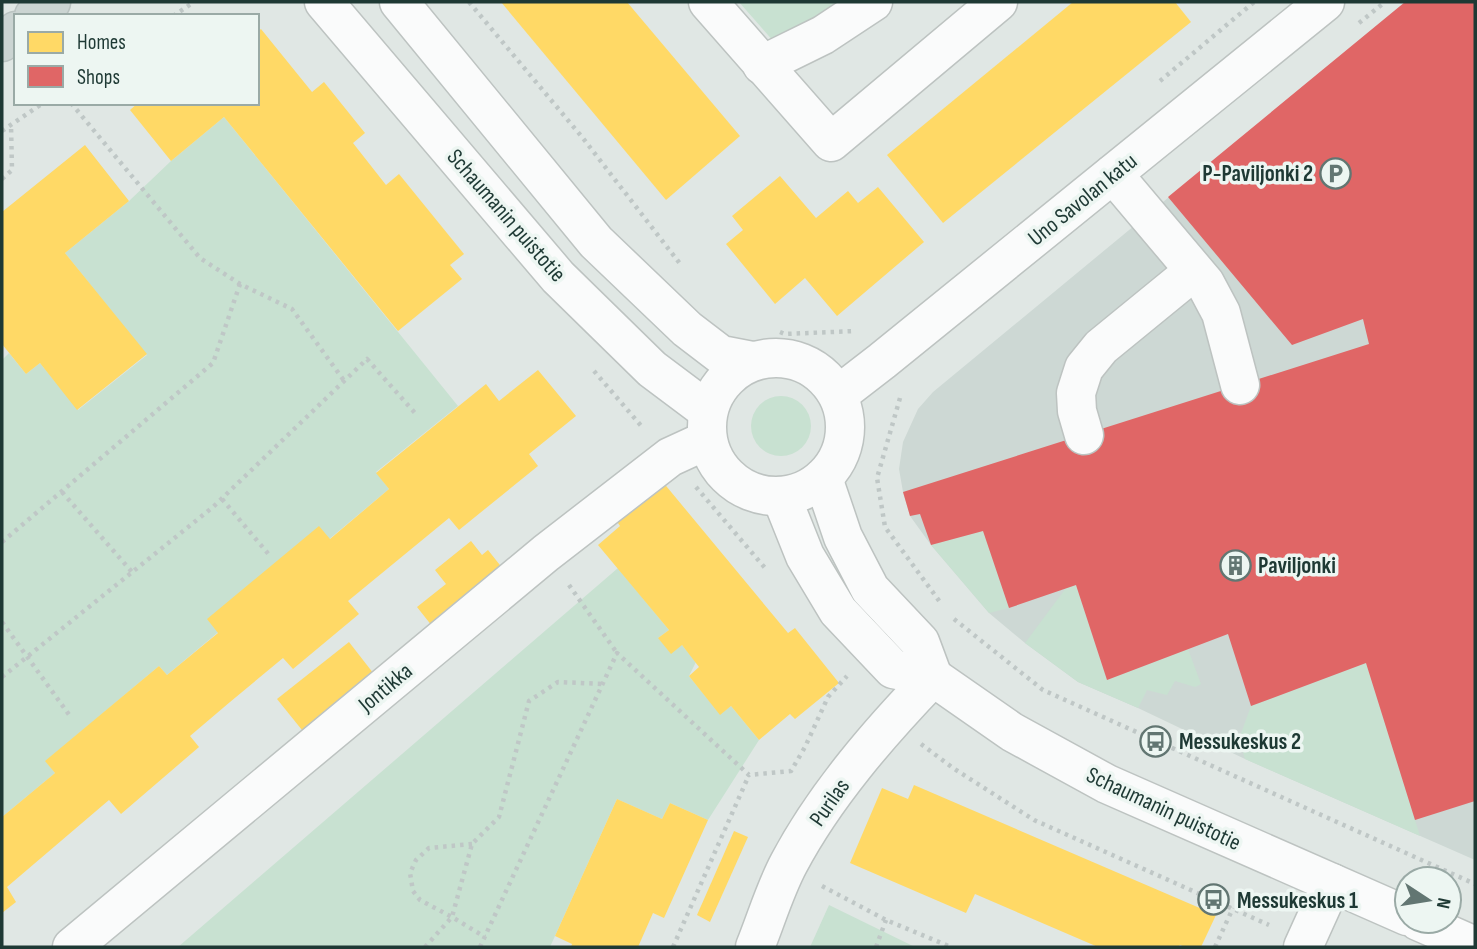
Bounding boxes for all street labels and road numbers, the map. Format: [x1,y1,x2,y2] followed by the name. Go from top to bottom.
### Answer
[441,143,572,288] street label: Schaumanin puistotie
[1022,147,1143,252] street label: Uno Savolan katu
[352,657,418,719] street label: Jontikka
[1082,761,1245,857] street label: Schaumanin puistotie
[804,773,856,832] street label: Purilas

